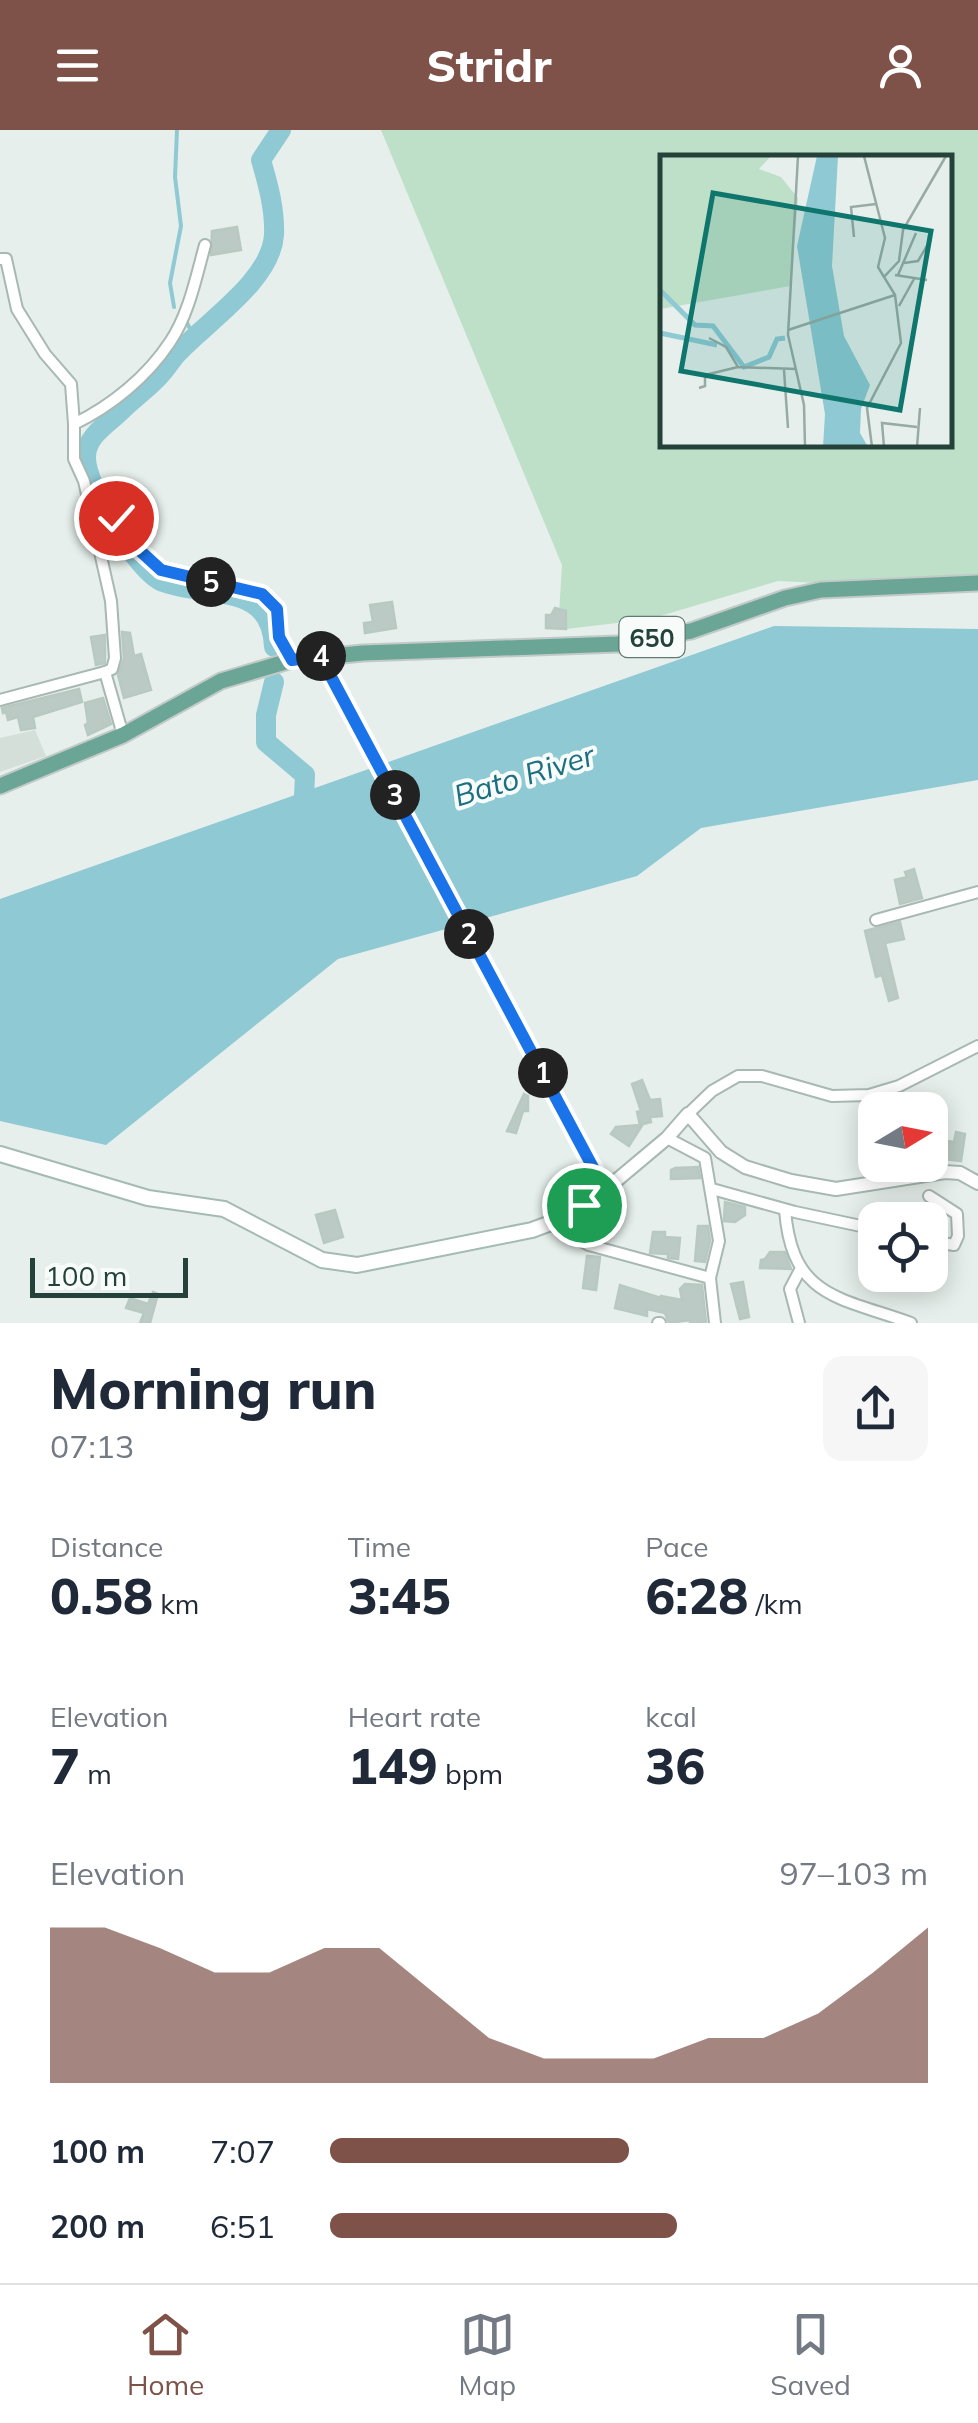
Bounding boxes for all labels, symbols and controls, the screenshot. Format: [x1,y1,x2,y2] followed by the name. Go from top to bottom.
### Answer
[427,37,551,93] text: Stridr
[50,38,105,93] icon: menu
[873,38,928,93] icon: person
[660,155,953,448] inset map
[74,476,159,561] pin
[89,491,144,546] icon: check
[186,557,236,607] pin: 5
[203,564,219,599] text: 5
[620,617,684,657] road number: 650
[296,631,346,681] pin: 4
[313,638,329,673] text: 4
[449,735,600,814] water label: Bato River
[370,770,420,820] pin: 3
[387,777,403,812] text: 3
[444,909,494,959] pin: 2
[461,916,477,951] text: 2
[518,1048,568,1098] pin: 1
[535,1055,551,1090] text: 1
[858,1092,948,1182] north arrow
[858,1092,948,1292] map controls
[542,1163,627,1248] pin
[557,1178,612,1233] icon: arrive
[858,1202,948,1292] button: locate
[30,1253,188,1298] scale bar
[45,1258,127,1293] text: 100 m
[50,1354,377,1423] text: Morning run
[823,1356,928,1461] button: share
[50,1426,134,1466] text: 07:13
[50,1529,163,1564] text: Distance
[348,1529,411,1564] text: Time
[645,1529,709,1564] text: Pace
[50,1564,153,1627] text: 0.58
[348,1564,451,1627] text: 3:45
[645,1564,748,1627] text: 6:28
[153,1586,199,1621] text: km
[748,1586,803,1621] text: /km
[50,1699,168,1734] text: Elevation
[348,1699,481,1734] text: Heart rate
[645,1699,697,1734] text: kcal
[50,1734,80,1797] text: 7
[348,1734,438,1797] text: 149
[645,1734,705,1797] text: 36
[80,1756,112,1791] text: m
[438,1756,503,1791] text: bpm
[50,1853,185,1893] text: Elevation
[779,1853,928,1893] text: 97–103 m
[50,2131,145,2171] text: 100 m
[210,2131,275,2171] text: 7:07
[50,2206,145,2246] text: 200 m
[210,2206,275,2246] text: 6:51
[127,2307,204,2402] tab: Home
[458,2307,516,2402] tab: Map
[770,2307,851,2402] tab: Saved

